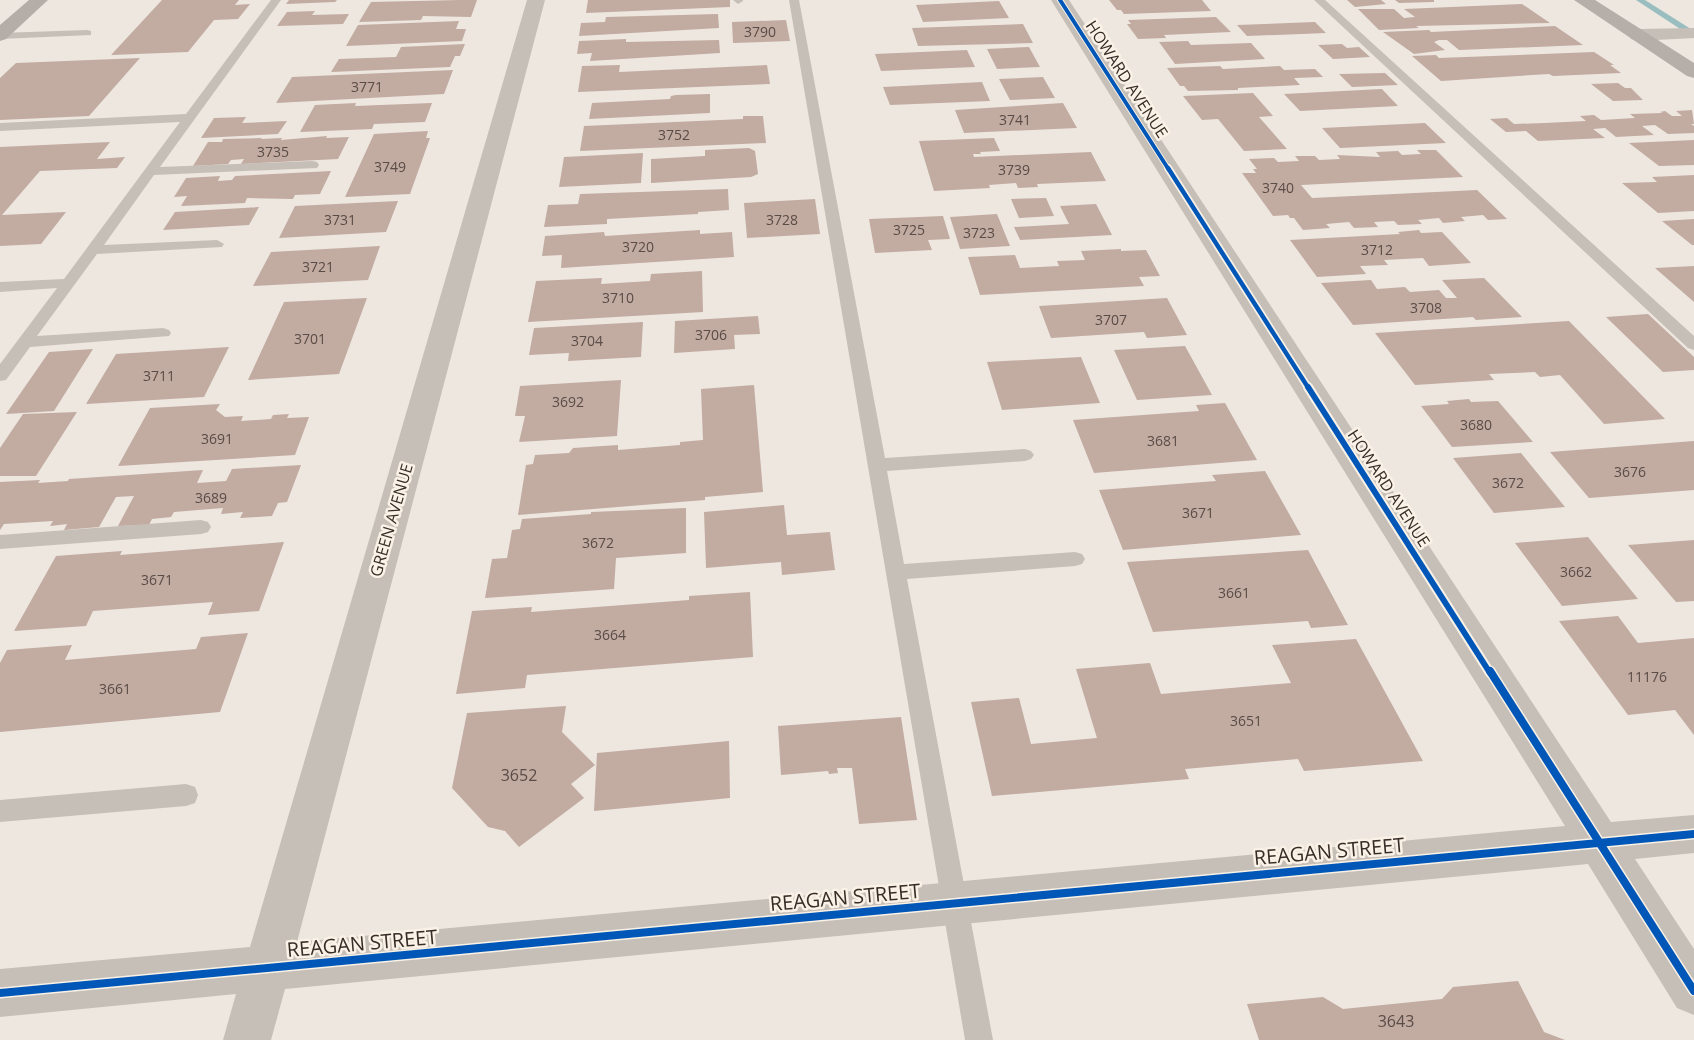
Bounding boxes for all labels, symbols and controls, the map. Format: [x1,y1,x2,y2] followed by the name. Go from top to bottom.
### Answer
[1081,16,1173,142] street label: HOWARD AVENUE
[744,22,776,41] house number: 3790
[351,77,383,96] house number: 3771
[999,110,1031,129] house number: 3741
[658,125,690,144] house number: 3752
[257,142,289,161] house number: 3735
[374,157,406,176] house number: 3749
[998,160,1030,179] house number: 3739
[1262,178,1294,197] house number: 3740
[324,210,356,229] house number: 3731
[766,210,798,229] house number: 3728
[893,220,925,239] house number: 3725
[963,223,995,242] house number: 3723
[622,237,654,256] house number: 3720
[1361,240,1393,259] house number: 3712
[302,257,334,276] house number: 3721
[602,288,634,307] house number: 3710
[1410,298,1442,317] house number: 3708
[1095,310,1127,329] house number: 3707
[695,325,727,344] house number: 3706
[294,329,326,348] house number: 3701
[571,331,603,350] house number: 3704
[143,366,175,385] house number: 3711
[552,392,584,411] house number: 3692
[1460,415,1492,434] house number: 3680
[1343,425,1435,551] street label: HOWARD AVENUE
[201,429,233,448] house number: 3691
[1147,431,1179,450] house number: 3681
[364,461,418,579] street label: GREEN AVENUE
[1614,462,1646,481] house number: 3676
[1492,473,1524,492] house number: 3672
[195,488,227,507] house number: 3689
[1182,503,1214,522] house number: 3671
[582,533,614,552] house number: 3672
[1560,562,1592,581] house number: 3662
[141,570,173,589] house number: 3671
[1218,583,1250,602] house number: 3661
[594,625,626,644] house number: 3664
[1627,667,1667,686] house number: 11176
[99,679,131,698] house number: 3661
[1230,711,1262,730] house number: 3651
[501,764,537,786] house number: 3652
[1253,831,1405,871] street label: REAGAN STREET
[769,877,921,917] street label: REAGAN STREET
[286,923,438,963] street label: REAGAN STREET
[1378,1010,1414,1032] house number: 3643

